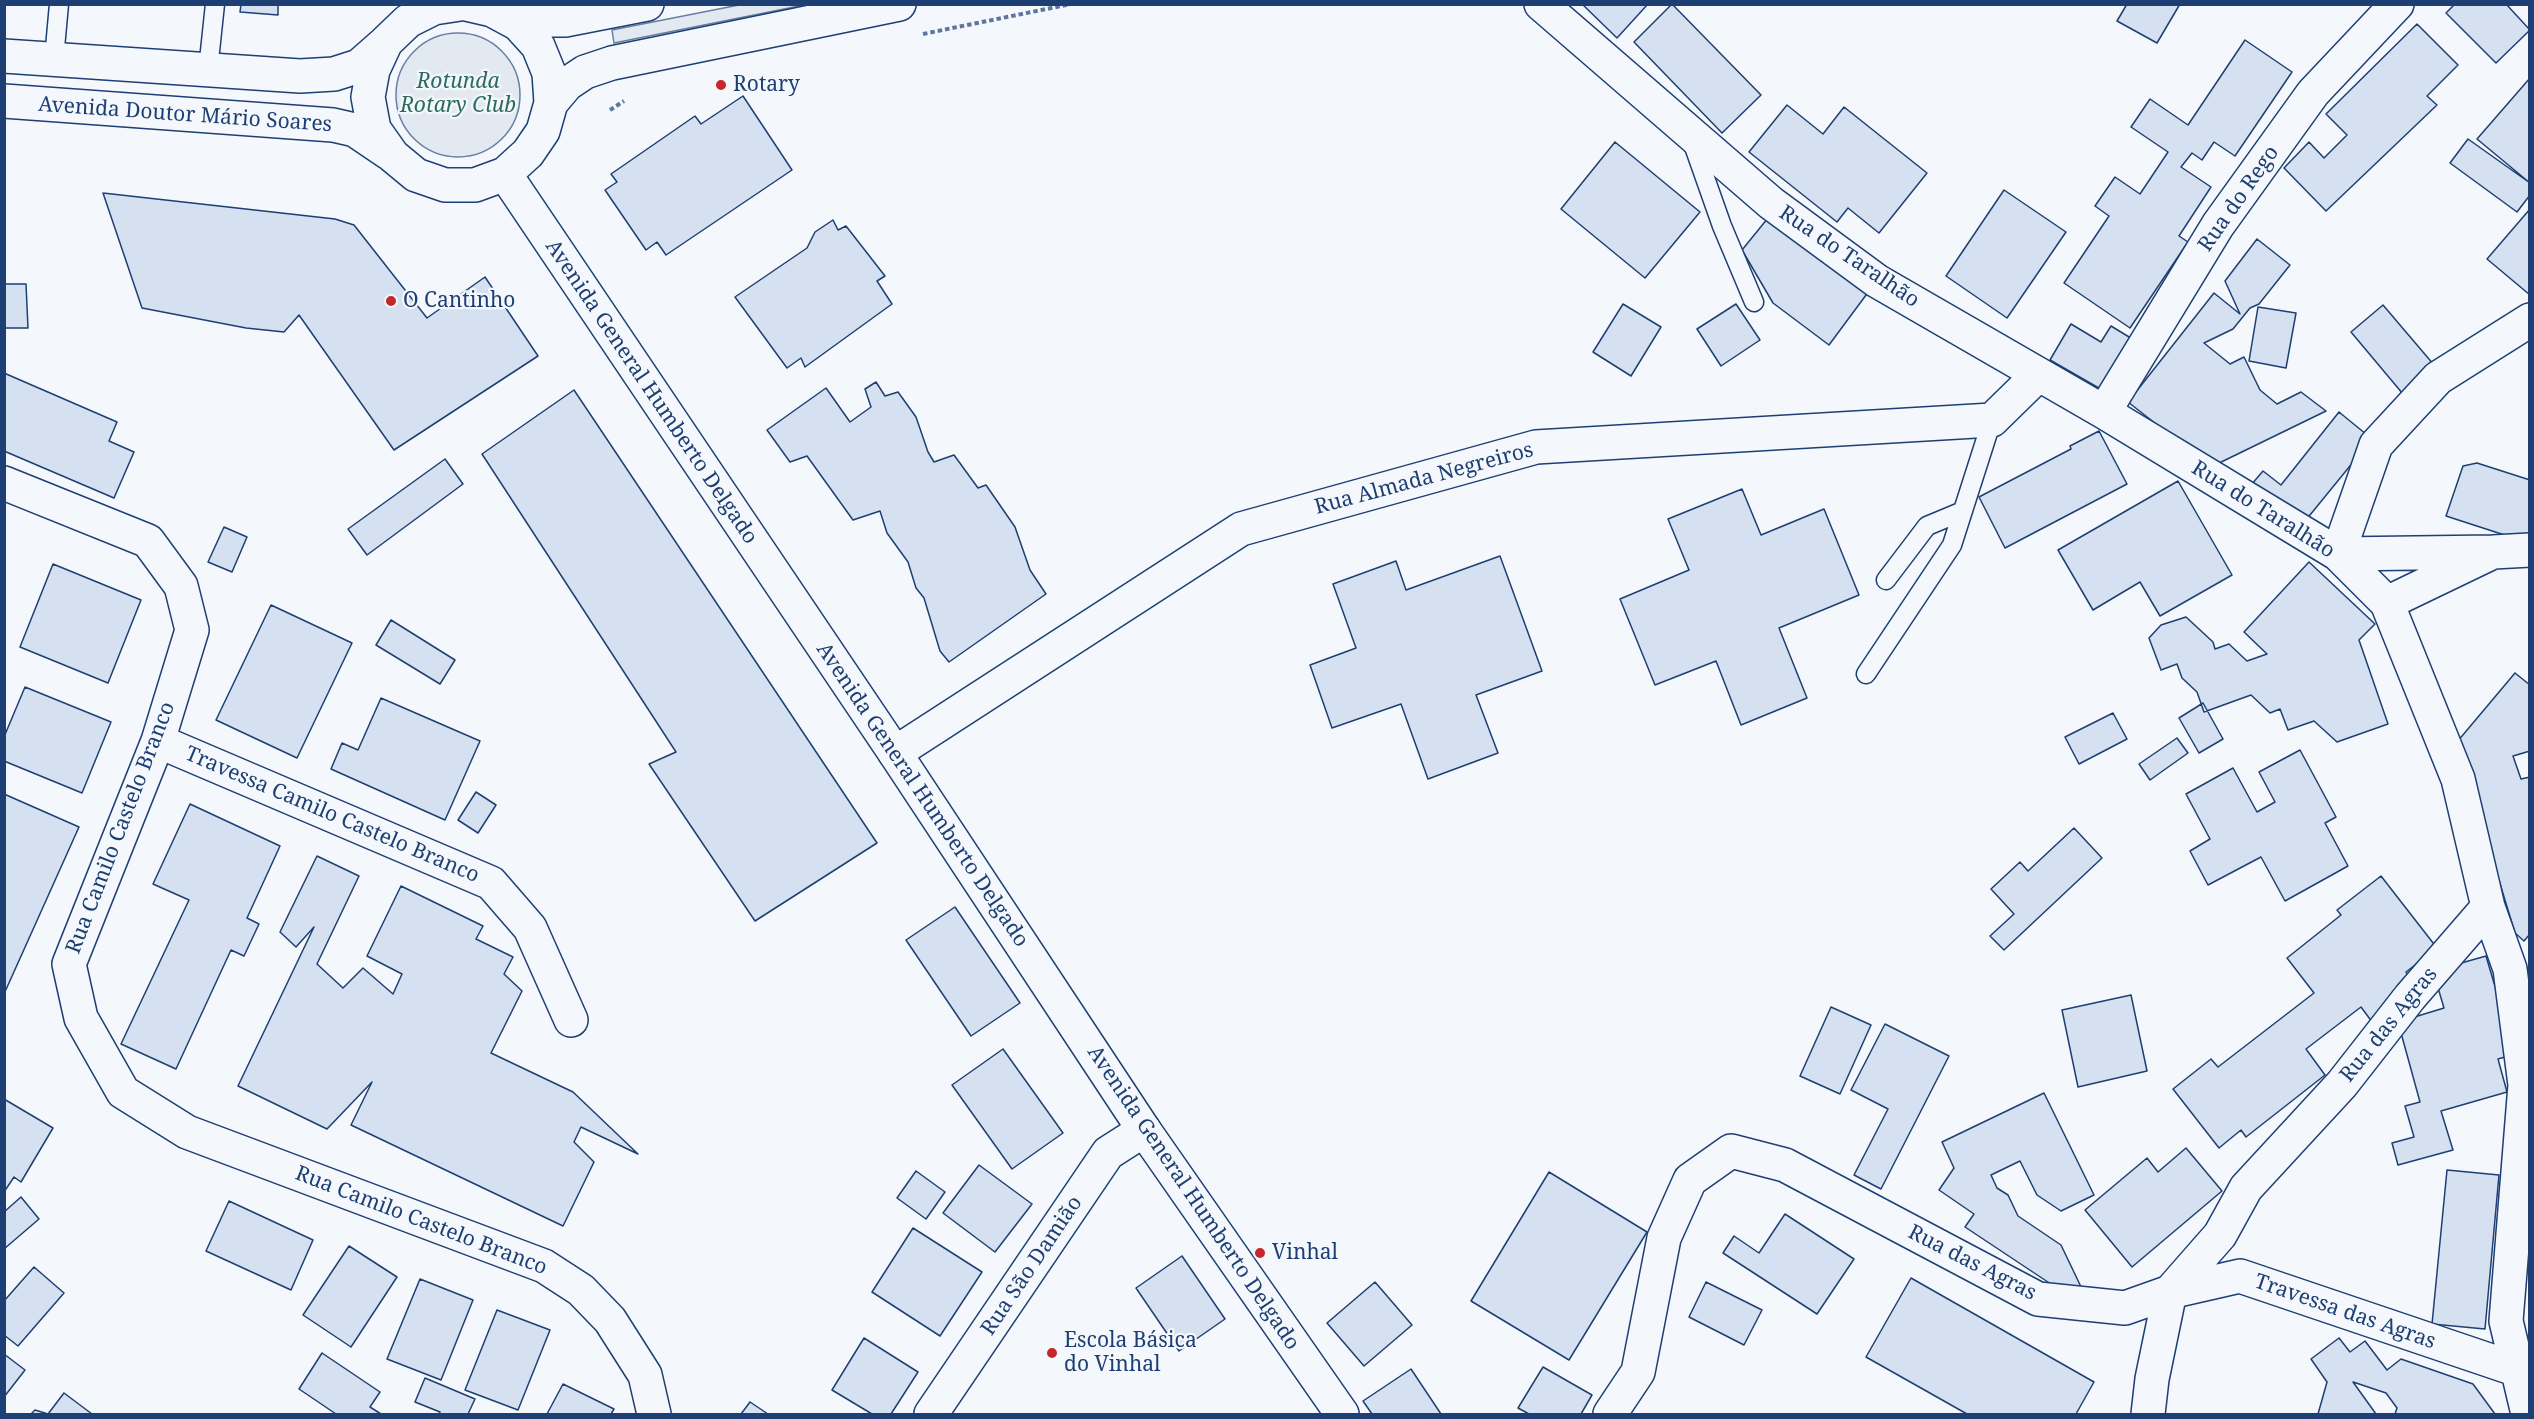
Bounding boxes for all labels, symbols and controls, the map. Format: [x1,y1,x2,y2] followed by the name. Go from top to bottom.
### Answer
[400,69,516,119] park label: Rotunda Rotary Club
[733,72,800,98] place label: Rotary
[714,78,728,92] marker: Rotary
[37,92,333,138] street label: Avenida Doutor Mário Soares
[2193,141,2285,257] street label: Rua do Rego
[1774,201,1924,313] street label: Rua do Taralhão
[539,235,763,549] street label: Avenida General Humberto Delgado
[403,288,515,314] place label: O Cantinho
[384,294,398,308] marker: O Cantinho
[1312,438,1536,520] street label: Rua Almada Negreiros
[2187,456,2339,564] street label: Rua do Taralhão
[810,638,1034,952] street label: Avenida General Humberto Delgado
[61,699,181,957] street label: Rua Camilo Castelo Branco
[181,741,483,889] street label: Travessa Camilo Castelo Branco
[2335,962,2443,1088] street label: Rua das Agras
[1081,1041,1305,1355] street label: Avenida General Humberto Delgado
[292,1161,550,1281] street label: Rua Camilo Castelo Branco
[976,1191,1088,1341] street label: Rua São Damião
[1904,1220,2040,1306] street label: Rua das Agras
[1272,1240,1338,1266] place label: Vinhal
[1253,1246,1267,1260] marker: Vinhal
[2251,1269,2439,1355] street label: Travessa das Agras
[1064,1328,1197,1378] place label: Escola Básica do Vinhal
[1045,1346,1059,1360] marker: Escola Básica do Vinhal

